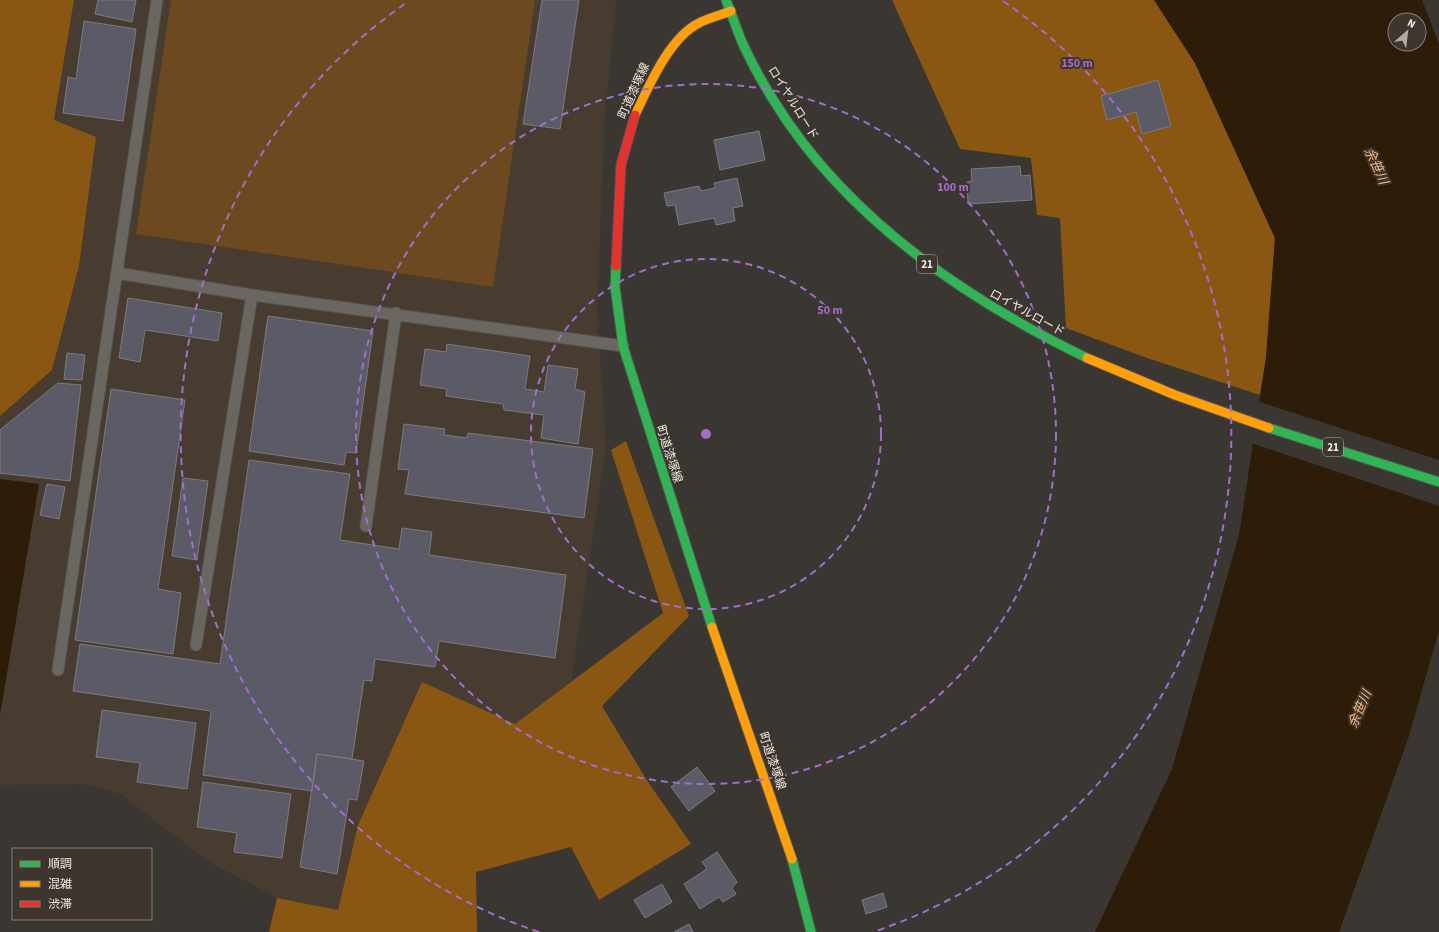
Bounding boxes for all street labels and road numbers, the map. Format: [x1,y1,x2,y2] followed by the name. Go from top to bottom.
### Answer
[614,60,654,122] street label: 町道漆塚線
[764,63,822,143] street label: ロイヤルロード
[917,255,937,273] road number: 21
[986,285,1068,341] street label: ロイヤルロード
[652,423,686,485] street label: 町道漆塚線
[1323,438,1343,456] road number: 21
[754,730,790,792] street label: 町道漆塚線

